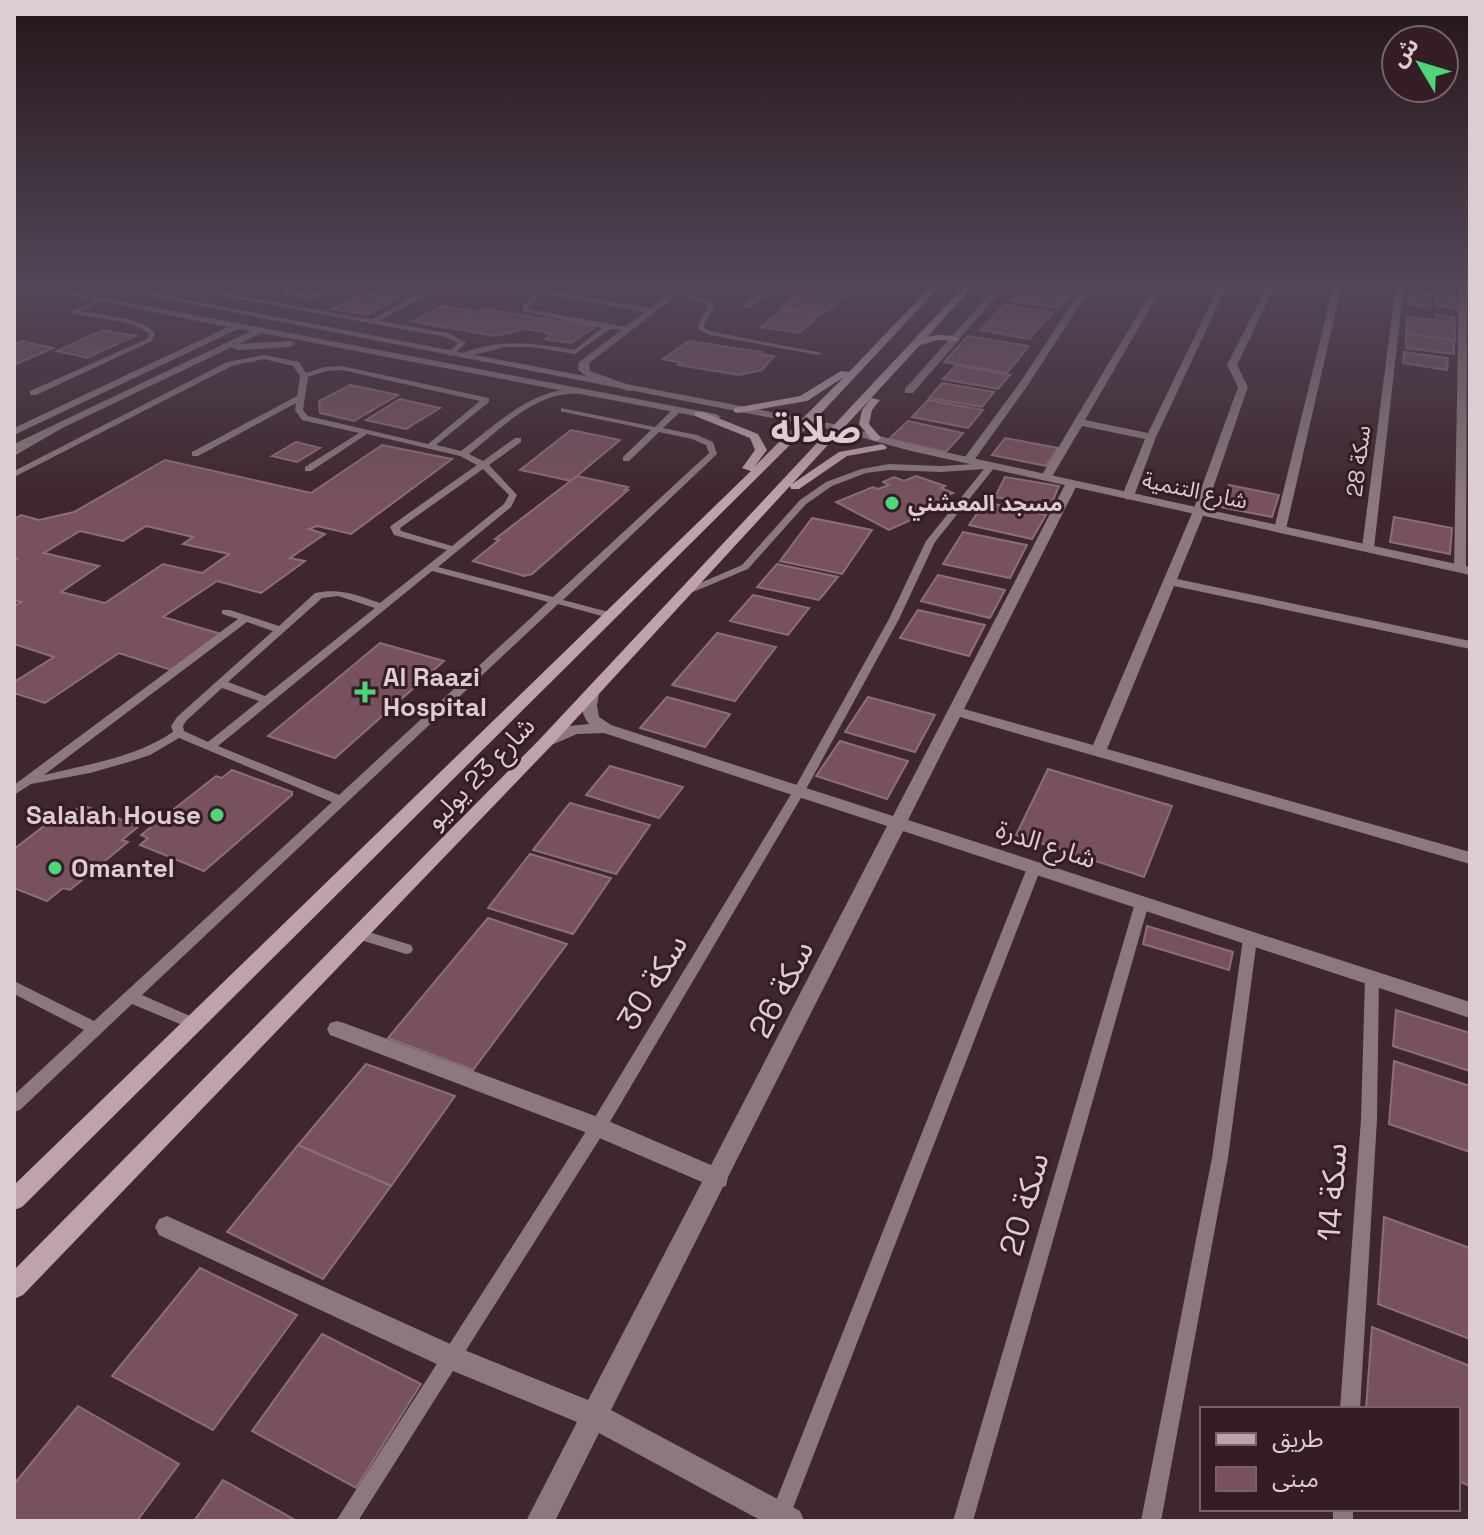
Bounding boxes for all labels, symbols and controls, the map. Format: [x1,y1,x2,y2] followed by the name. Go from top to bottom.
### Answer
[1380,24,1460,104] north arrow
[1384,31,1425,72] text: ش
[771,407,861,453] district label: صلالة
[1340,424,1376,498] street label: سكة 28
[1139,465,1250,518] street label: شارع التنمية
[908,489,1063,521] place label: مسجد المعشني
[883,494,901,512] marker: مسجد المعشني
[383,660,487,724] place label: Al Raazi Hospital
[354,681,376,703] marker: Al Raazi Hospital
[418,709,544,838] street label: شارع 23 يوليو
[26,798,201,832] place label: Salalah House
[208,806,226,824] marker: Salalah House
[991,812,1100,878] street label: شارع الدرة
[71,851,175,885] place label: Omantel
[46,859,64,877] marker: Omantel
[608,927,696,1037] street label: سكة 30
[740,934,822,1044] street label: سكة 26
[1309,1141,1355,1243] street label: سكة 14
[990,1148,1058,1260] street label: سكة 20
[1200,1407,1460,1511] legend
[1272,1423,1324,1454] text: طريق
[1272,1463,1319,1494] text: مبنى

